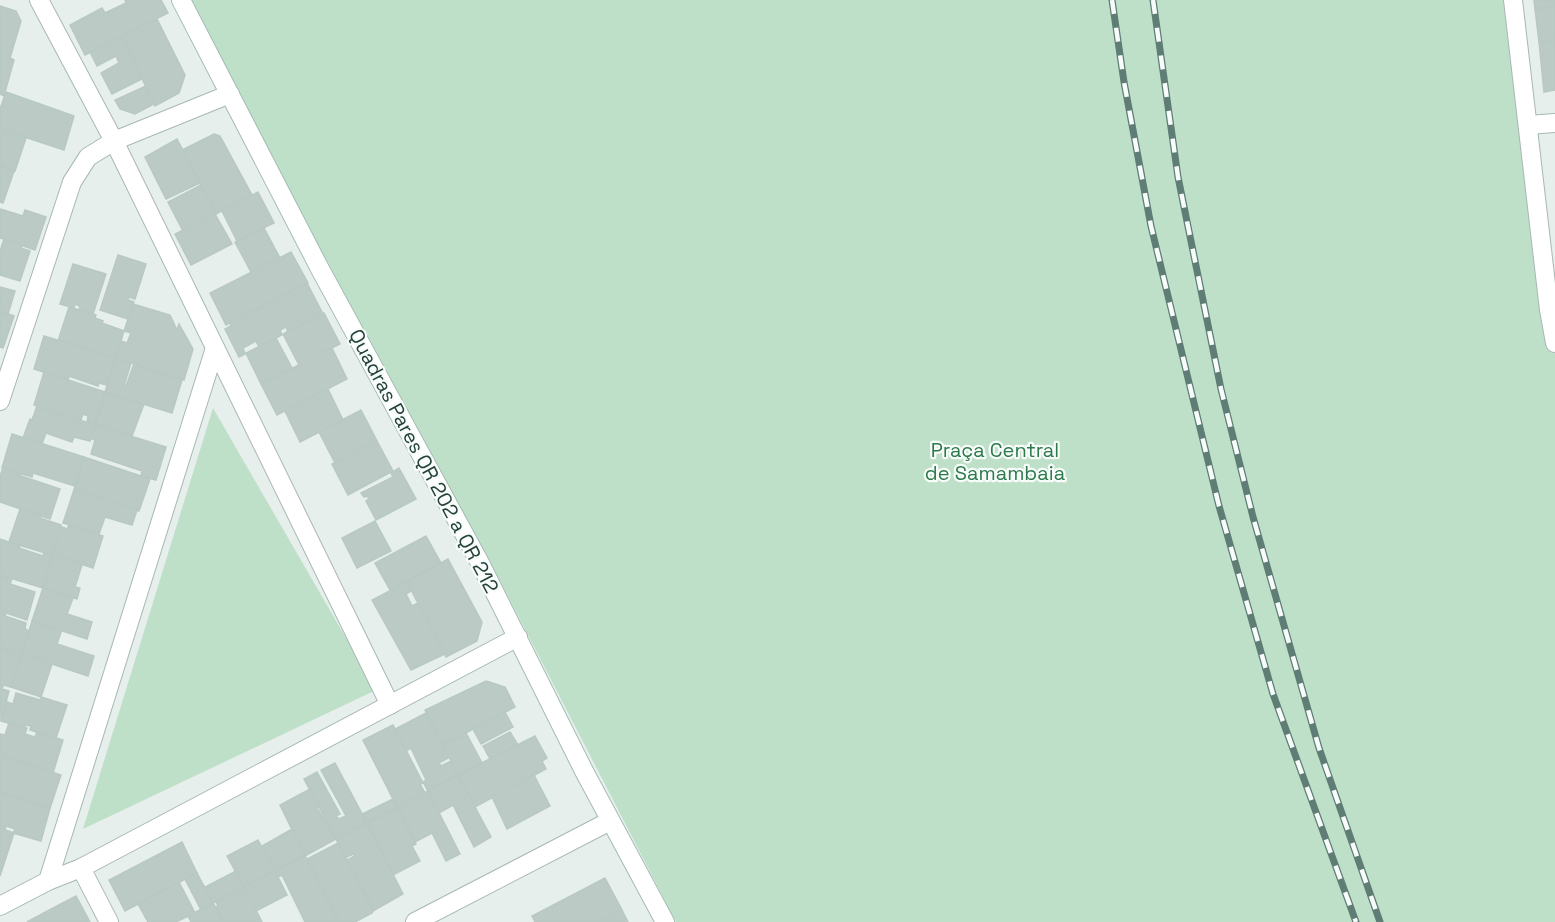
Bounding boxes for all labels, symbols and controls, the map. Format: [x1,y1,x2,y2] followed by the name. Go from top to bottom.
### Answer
[343,324,505,598] street label: Quadras Pares QR 202 a QR 212
[925,437,1065,486] park label: Praça Central de Samambaia

